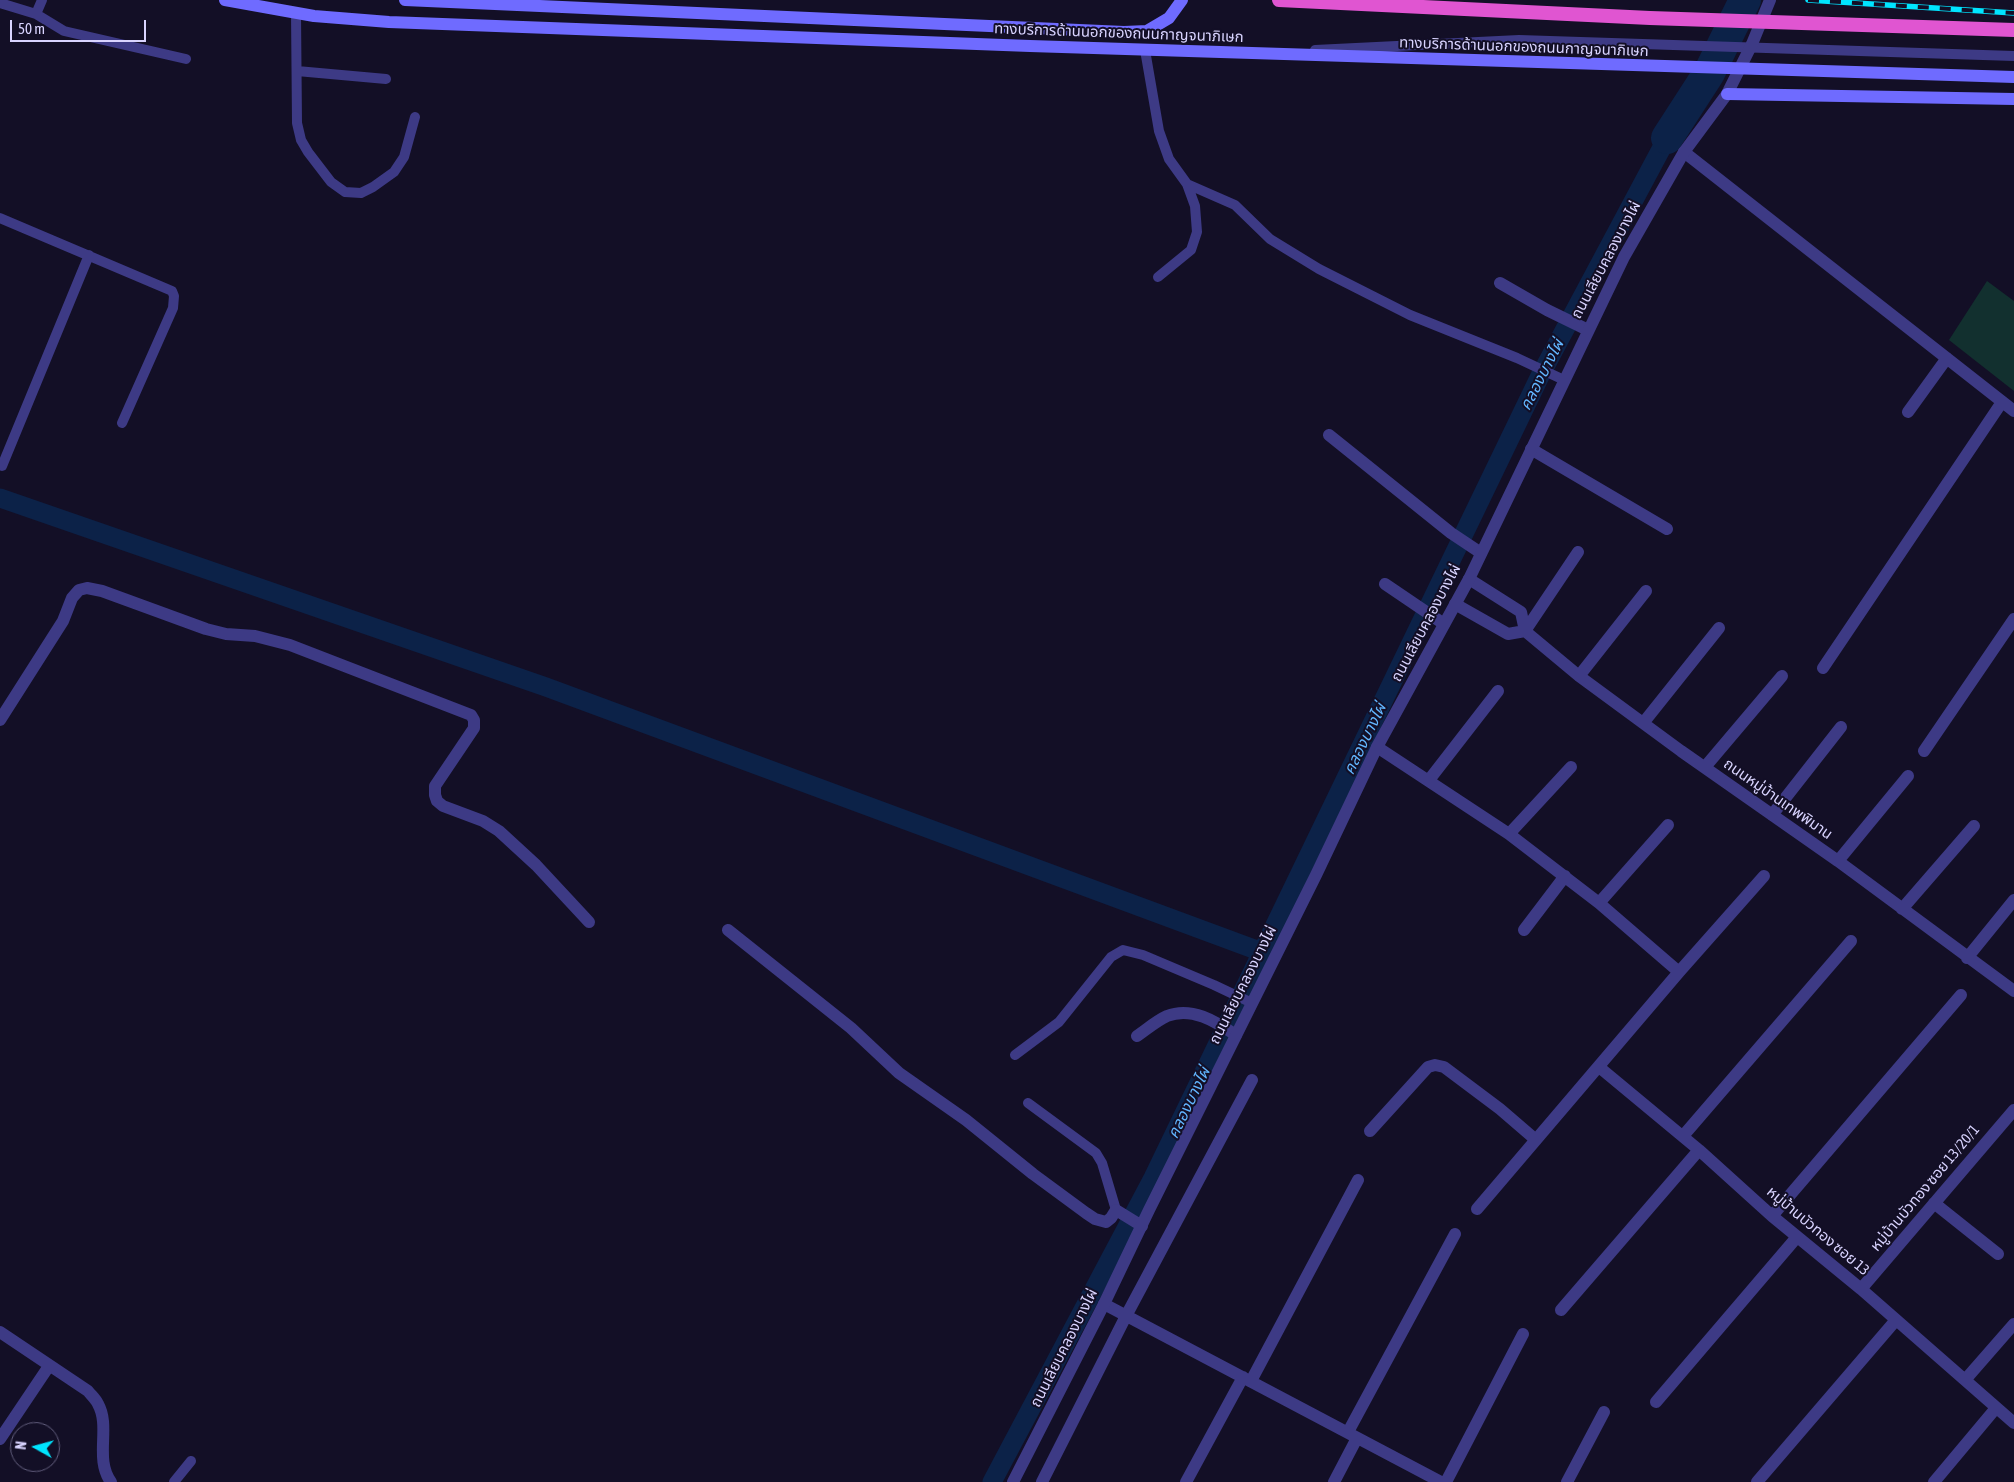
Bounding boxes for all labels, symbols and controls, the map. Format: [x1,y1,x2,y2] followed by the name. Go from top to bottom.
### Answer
[12,10,149,42] scale bar
[18,20,45,37] text: 50 m
[994,20,1244,46] street label: ทางบริการด้านนอกของถนนกาญจนาภิเษก
[1399,34,1649,60] street label: ทางบริการด้านนอกของถนนกาญจนาภิเษก
[1568,198,1644,322] street label: ถนนเลียบคลองบางไผ่
[1516,336,1568,414] water label: คลองบางไผ่
[1388,561,1464,685] street label: ถนนเลียบคลองบางไผ่
[1340,700,1390,778] water label: คลองบางไผ่
[1720,755,1836,843] street label: ถนนหมู่บ้านเทพพิมาน
[1205,923,1281,1047] street label: ถนนเลียบคลองบางไผ่
[1164,1064,1214,1142] water label: คลองบางไผ่
[1867,1121,1983,1255] street label: หมู่บ้านบัวทอง ซอย 13/20/1
[1763,1183,1873,1279] street label: หมู่บ้านบัวทอง ซอย 13
[1026,1286,1102,1410] street label: ถนนเลียบคลองบางไผ่
[10,1422,60,1472] north arrow
[13,1440,30,1450] text: N

